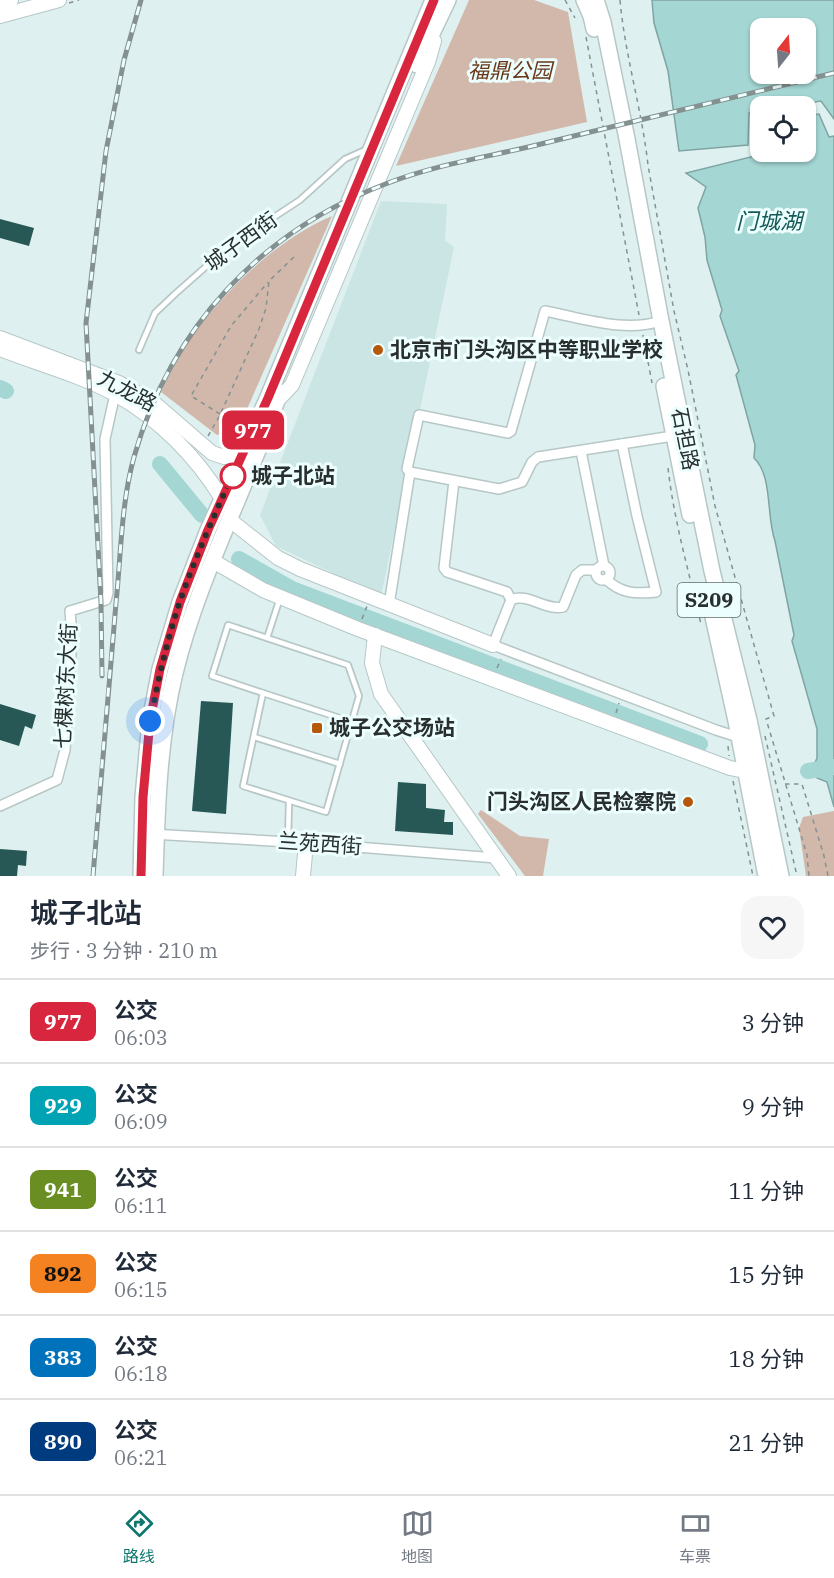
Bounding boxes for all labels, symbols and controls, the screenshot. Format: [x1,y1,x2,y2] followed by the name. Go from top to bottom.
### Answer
[750,18,816,84] north arrow
[750,18,816,162] map controls
[468,56,555,84] park label: 福鼎公园
[750,96,816,162] button: locate
[198,205,283,277] street label: 城子西街
[736,206,805,235] water label: 门城湖
[390,335,663,363] place label: 北京市门头沟区中等职业学校
[371,343,385,357] marker: 北京市门头沟区中等职业学校
[93,363,162,417] street label: 九龙路
[666,405,706,472] street label: 石担路
[218,410,288,450] line badge: 977
[234,416,272,444] text: 977
[251,461,335,489] place label: 城子北站
[220,463,246,489] marker: 城子北站
[678,583,740,617] road number: S209
[48,622,82,750] street label: 七棵树东大街
[135,706,165,736] your location
[329,713,455,741] place label: 城子公交场站
[310,721,324,735] marker: 城子公交场站
[487,787,676,815] place label: 门头沟区人民检察院
[681,795,695,809] marker: 门头沟区人民检察院
[277,826,363,860] street label: 兰苑西街
[30,894,142,931] text: 城子北站
[741,896,804,959] button: heart
[30,937,218,964] text: 步行 · 3 分钟 · 210 m
[114,995,158,1024] text: 公交
[44,1007,82,1035] text: 977
[742,1008,804,1037] text: 3 分钟
[114,1024,168,1051] text: 06:03
[114,1079,158,1108] text: 公交
[44,1091,82,1119] text: 929
[742,1092,804,1121] text: 9 分钟
[114,1108,168,1135] text: 06:09
[114,1163,158,1192] text: 公交
[44,1175,82,1203] text: 941
[728,1176,804,1205] text: 11 分钟
[114,1192,168,1219] text: 06:11
[114,1247,158,1276] text: 公交
[44,1259,82,1287] text: 892
[728,1260,804,1289] text: 15 分钟
[114,1276,168,1303] text: 06:15
[114,1331,158,1360] text: 公交
[44,1343,82,1371] text: 383
[728,1344,804,1373] text: 18 分钟
[114,1360,168,1387] text: 06:18
[114,1415,158,1444] text: 公交
[44,1427,82,1455] text: 890
[728,1428,804,1457] text: 21 分钟
[114,1444,168,1471] text: 06:21
[123,1507,156,1567] tab: 路线
[401,1507,434,1567] tab: 地图
[679,1507,712,1567] tab: 车票

